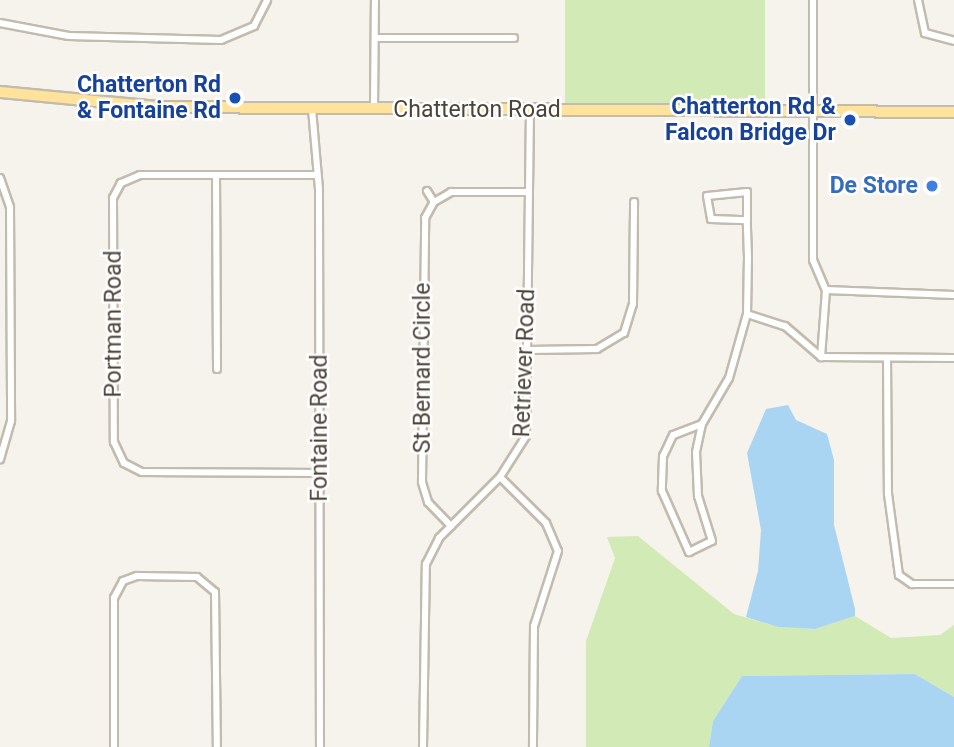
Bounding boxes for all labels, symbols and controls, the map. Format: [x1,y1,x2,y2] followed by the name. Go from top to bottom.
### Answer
[77,71,221,125] place label: Chatterton Rd & Fontaine Rd
[227,90,243,106] marker: Chatterton Rd & Fontaine Rd
[665,93,836,147] place label: Chatterton Rd & Falcon Bridge Dr
[393,96,561,124] street label: Chatterton Road
[842,112,858,128] marker: Chatterton Rd & Falcon Bridge Dr
[830,172,918,200] place label: De Store
[924,178,940,194] marker: De Store
[100,250,128,398] street label: Portman Road
[409,283,437,453] street label: St Bernard Circle
[509,288,541,438] street label: Retriever Road
[306,354,334,502] street label: Fontaine Road

